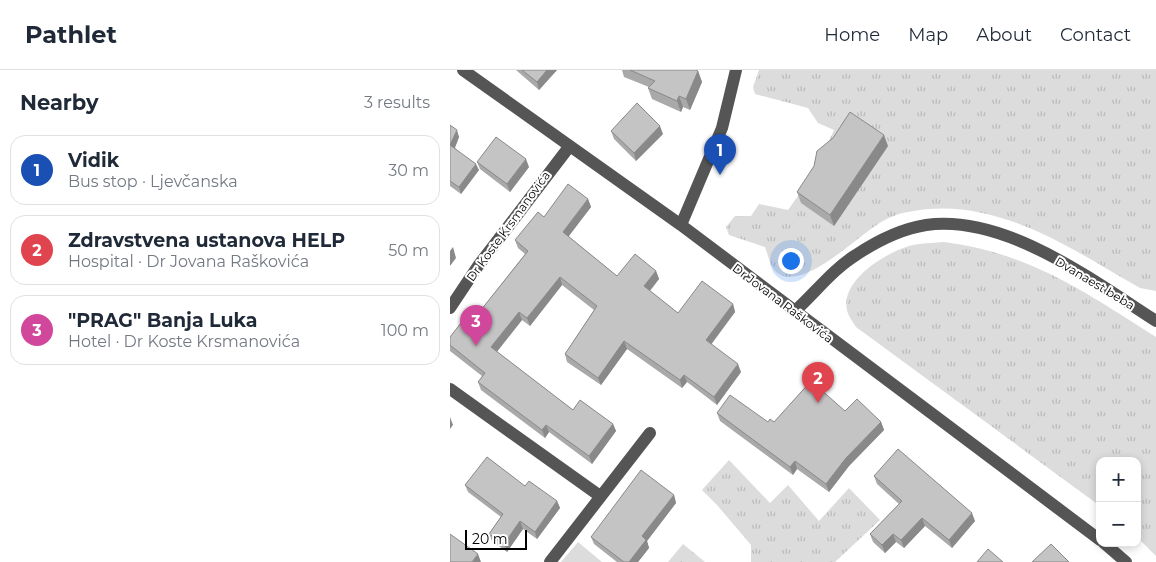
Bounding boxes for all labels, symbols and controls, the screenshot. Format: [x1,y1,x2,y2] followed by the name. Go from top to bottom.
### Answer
[25,20,117,49] text: Pathlet
[824,24,880,46] text: Home
[908,24,948,46] text: Map
[976,24,1032,46] text: About
[1060,24,1131,46] text: Contact
[20,90,99,115] text: Nearby
[364,93,430,112] text: 3 results
[704,134,736,175] pin: 1
[68,149,119,172] text: Vidik
[34,161,40,180] text: 1
[388,161,429,180] text: 30 m
[463,168,553,284] street label: Dr Koste Krsmanovića
[68,172,238,191] text: Bus stop · Ljevčanska
[68,229,345,252] text: Zdravstvena ustanova HELP
[32,241,42,260] text: 2
[388,241,429,260] text: 50 m
[778,248,804,274] your location
[68,252,309,271] text: Hospital · Dr Jovana Raškovića
[1053,253,1137,313] street label: Dvanaest beba
[730,260,836,346] street label: Dr Jovana Raškovića
[460,305,492,346] pin: 3
[68,309,257,332] text: "PRAG" Banja Luka
[32,321,42,340] text: 3
[381,321,429,340] text: 100 m
[68,332,300,351] text: Hotel · Dr Koste Krsmanovića
[802,362,834,403] pin: 2
[1096,457,1141,547] map controls
[1096,457,1141,502] button: +
[1096,502,1141,547] button: −
[465,527,528,550] scale bar
[472,530,508,548] text: 20 m

